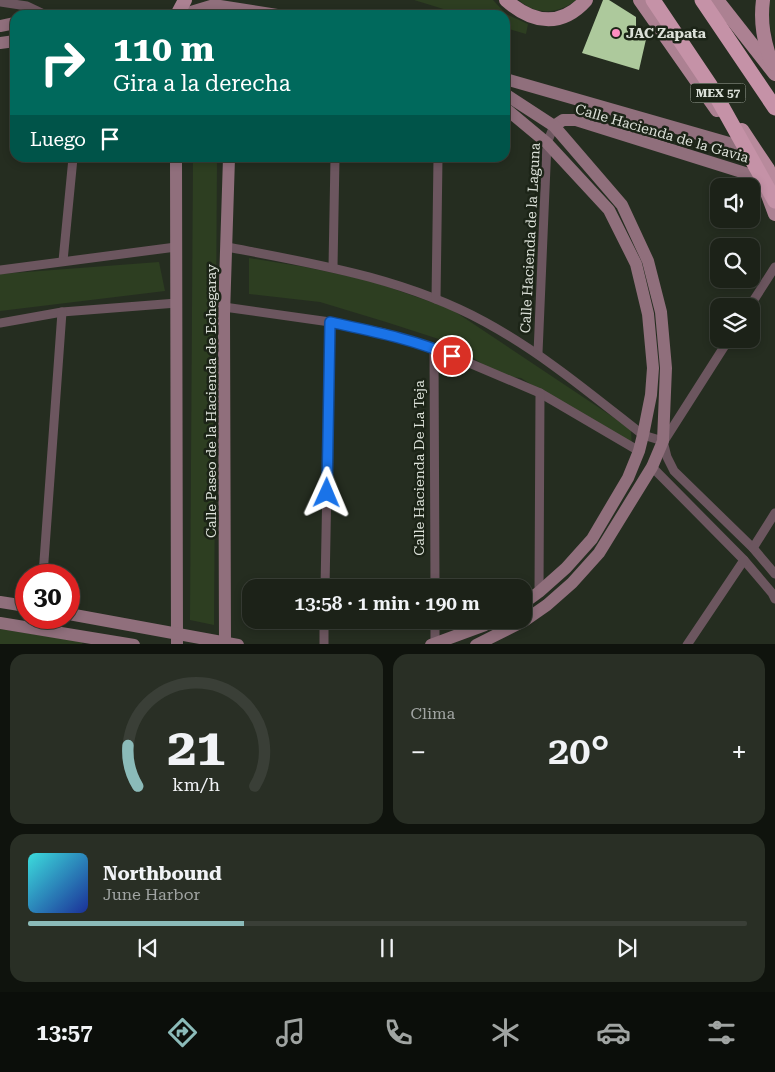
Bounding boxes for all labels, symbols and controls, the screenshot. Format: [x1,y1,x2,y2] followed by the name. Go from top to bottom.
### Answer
[626,25,707,41] place label: JAC Zapata
[610,27,622,39] marker: JAC Zapata
[113,29,214,70] text: 110 m
[30,30,95,95] icon: right
[113,71,291,96] text: Gira a la derecha
[690,84,746,102] road number: MEX 57
[573,101,751,166] street label: Calle Hacienda de la Gavia
[96,125,124,153] icon: arrive
[30,128,86,151] text: Luego
[517,142,543,334] street label: Calle Hacienda de la Laguna
[710,178,760,348] map controls
[710,178,760,228] button: sound
[710,238,760,288] button: search
[203,263,219,538] street label: Calle Paseo de la Hacienda de Echegaray
[710,298,760,348] button: layers
[431,335,473,377] pin
[438,342,466,370] icon: arrive
[411,380,427,556] street label: Calle Hacienda De La Teja
[300,466,352,518] position arrow
[15,564,80,629] speed limit sign: 30
[294,592,480,615] text: 13:58 · 1 min · 190 m
[411,704,455,723] text: Clima
[167,717,225,778] text: 21
[548,729,609,773] text: 20°
[411,736,426,769] text: −
[731,736,747,769] text: +
[172,774,221,795] text: km/h
[103,862,222,885] text: Northbound
[103,885,200,904] text: June Harbor
[134,934,162,962] icon: previous
[373,934,401,962] icon: pause
[613,934,641,962] icon: next
[165,1015,200,1050] icon: directions
[273,1015,308,1050] icon: music
[381,1015,416,1050] icon: phone
[488,1015,523,1050] icon: climate
[596,1015,631,1050] icon: car
[704,1015,739,1050] icon: filters
[36,1020,93,1045] text: 13:57

